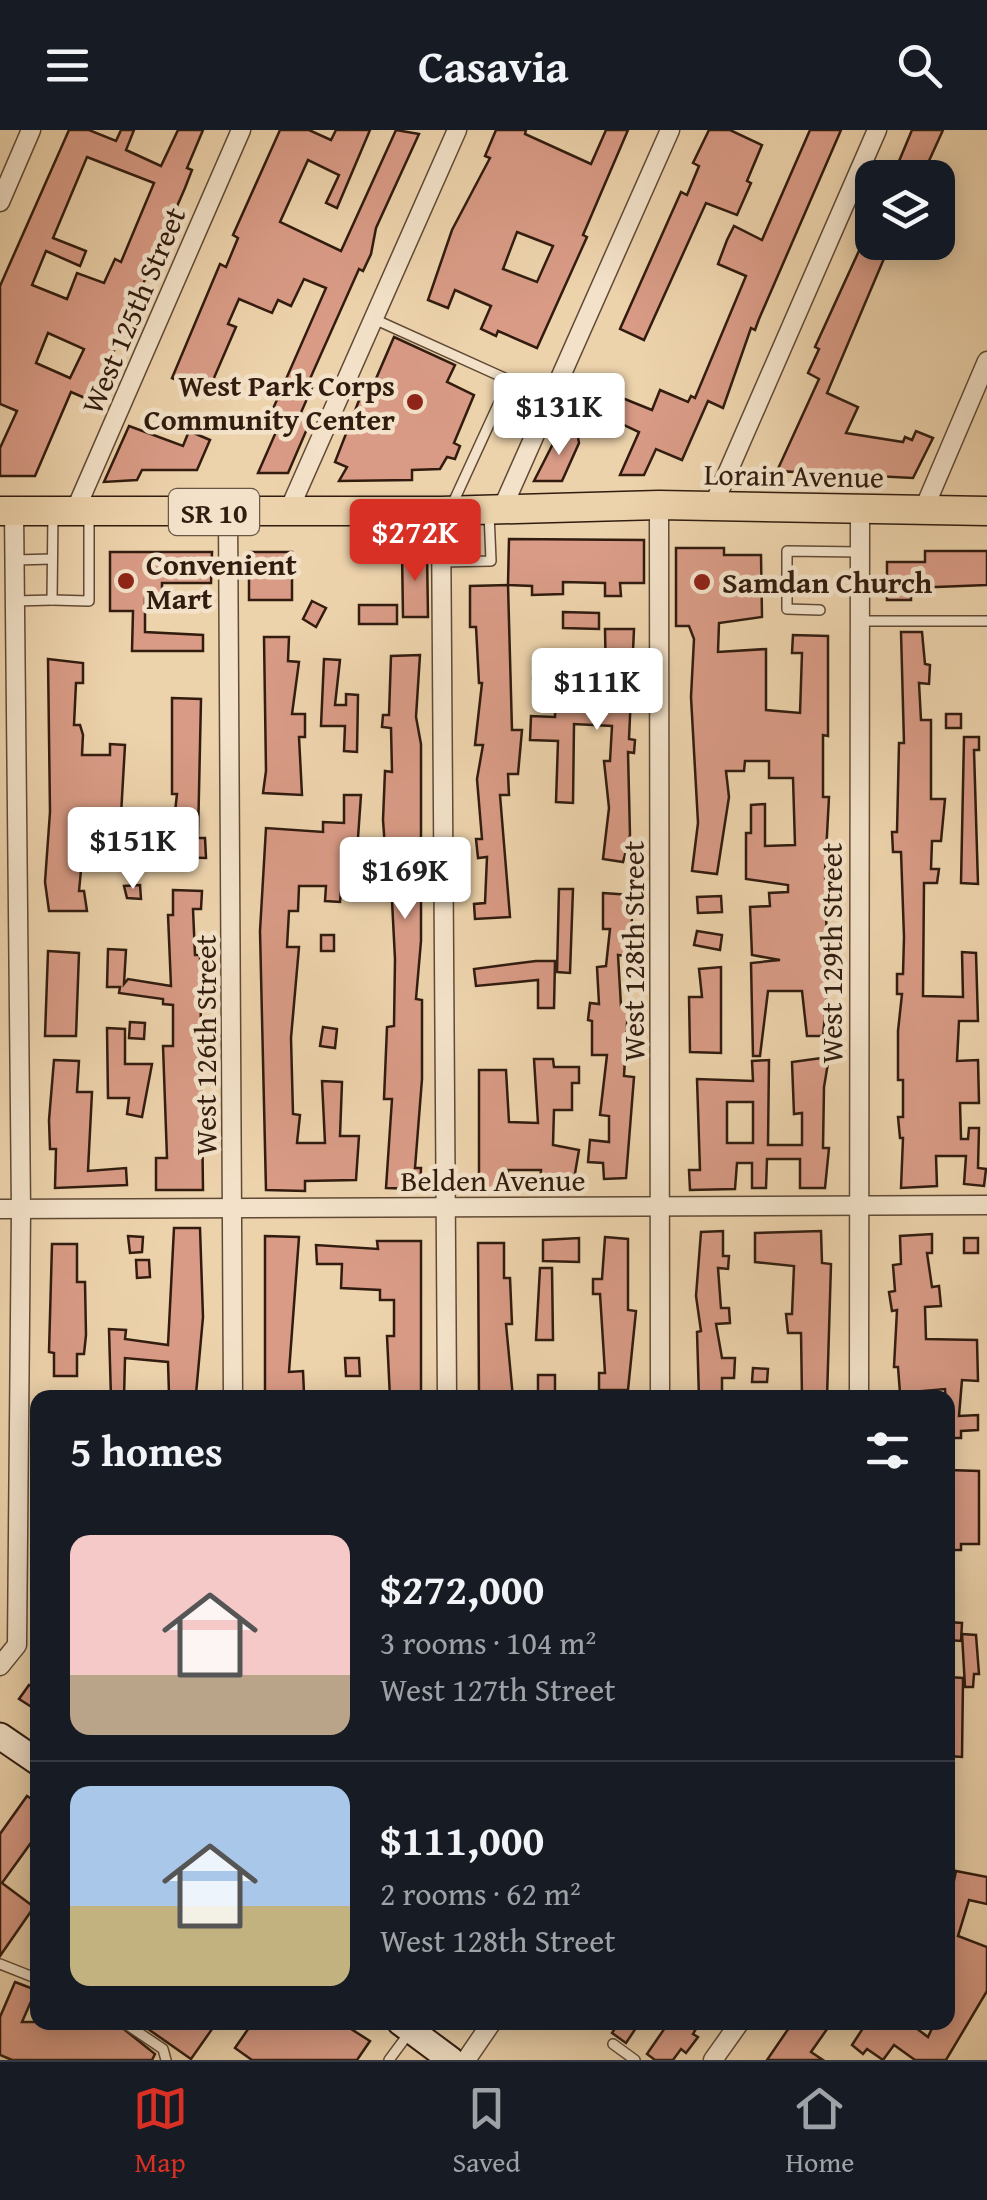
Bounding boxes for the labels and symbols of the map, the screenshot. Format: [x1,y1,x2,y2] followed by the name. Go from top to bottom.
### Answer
[70,199,197,420] street label: West 125th Street
[144,363,395,441] place label: West Park Corps Community Center
[489,373,629,458] pin: $131K
[404,391,426,413] marker: West Park Corps Community Center
[704,451,884,499] street label: Lorain Avenue
[169,489,259,535] road number: SR 10
[345,499,485,584] pin: $272K
[146,542,298,620] place label: Convenient Mart
[722,560,932,604] place label: Samdan Church
[115,570,137,592] marker: Convenient Mart
[691,571,713,593] marker: Samdan Church
[527,648,667,733] pin: $111K
[63,807,203,892] pin: $151K
[335,837,475,922] pin: $169K
[611,840,655,1061] street label: West 128th Street
[809,842,853,1063] street label: West 129th Street
[183,934,227,1155] street label: West 126th Street
[400,1158,586,1202] street label: Belden Avenue

